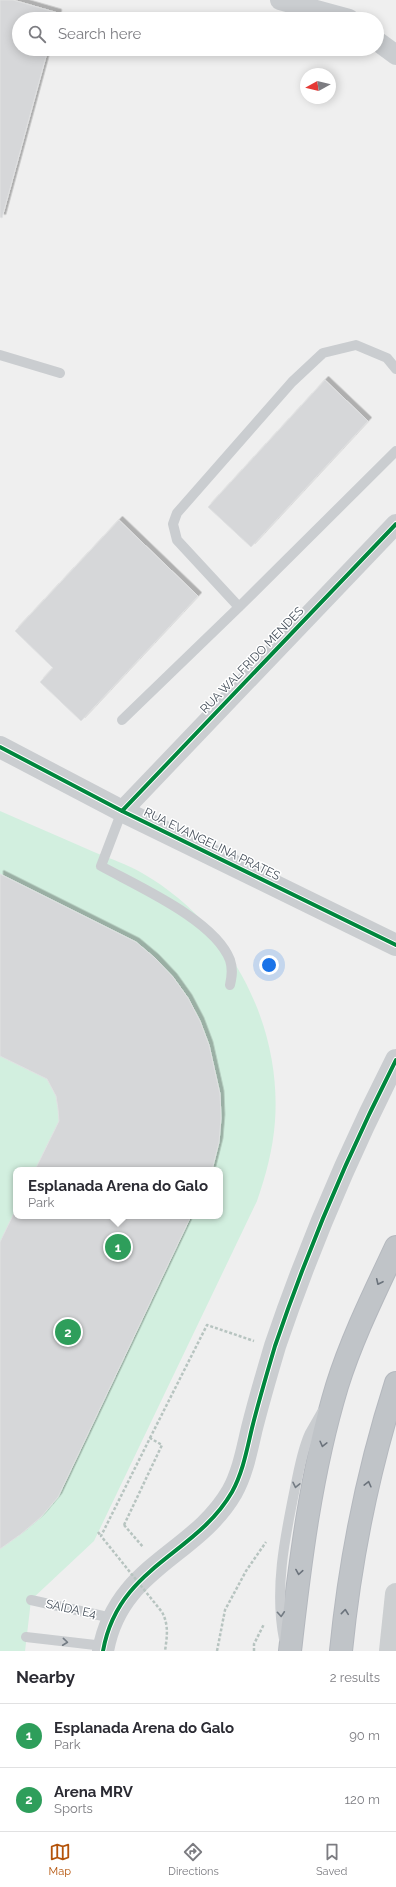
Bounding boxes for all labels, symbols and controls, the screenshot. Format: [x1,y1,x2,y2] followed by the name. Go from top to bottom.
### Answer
[12,12,384,56] search box
[26,23,48,45] icon: search
[58,25,141,43] text: Search here
[300,68,336,104] north arrow
[197,604,307,716] street label: RUA WALFRIDO MENDES
[142,805,282,883] street label: RUA EVANGELINA PRATES
[259,955,279,975] your location
[13,1167,223,1219] popup
[28,1177,208,1195] text: Esplanada Arena do Galo
[28,1195,55,1210] text: Park
[105,1232,131,1262] pin: 1
[376,1278,384,1286] one-way arrow
[55,1317,81,1347] pin: 2
[319,1441,327,1448] one-way arrow
[364,1481,372,1488] one-way arrow
[292,1482,300,1489] one-way arrow
[295,1569,304,1575] one-way arrow
[45,1597,98,1621] street label: SAÍDA E4
[341,1609,350,1615] one-way arrow
[276,1611,285,1617] one-way arrow
[62,1637,68,1646] one-way arrow
[16,1667,75,1687] text: Nearby
[330,1670,380,1685] text: 2 results
[54,1719,234,1737] text: Esplanada Arena do Galo
[26,1728,32,1743] text: 1
[349,1728,380,1743] text: 90 m
[54,1737,81,1752] text: Park
[54,1783,133,1801] text: Arena MRV
[25,1792,33,1807] text: 2
[344,1792,380,1807] text: 120 m
[54,1801,93,1816] text: Sports
[49,1841,71,1878] tab: Map
[168,1841,219,1878] tab: Directions
[316,1841,347,1878] tab: Saved

